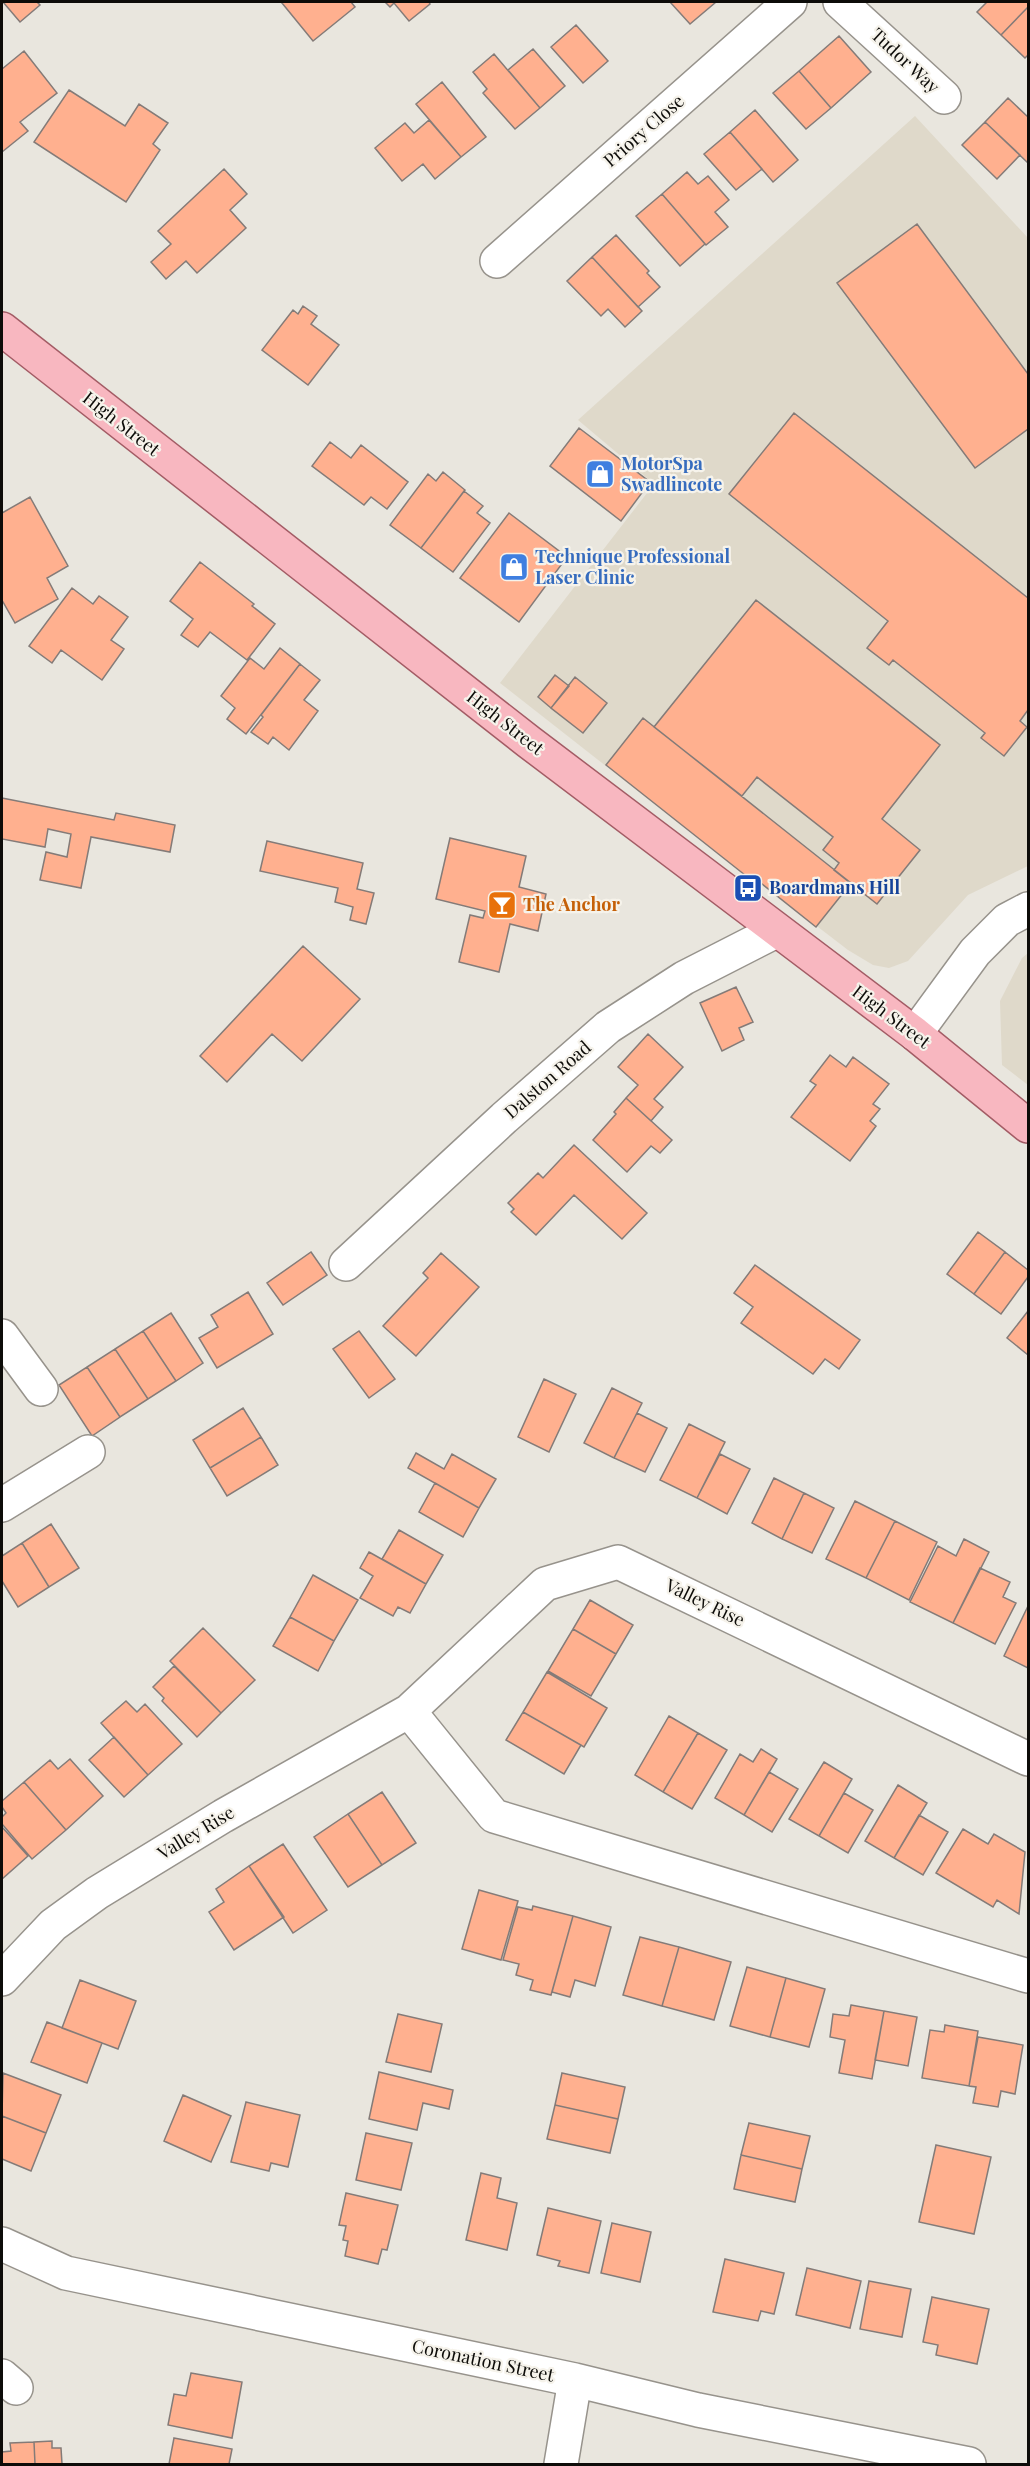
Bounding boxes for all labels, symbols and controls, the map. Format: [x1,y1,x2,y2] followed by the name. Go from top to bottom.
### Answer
[866,22,945,98] street label: Tudor Way
[598,89,689,172] street label: Priory Close
[78,385,166,461] street label: High Street
[621,451,722,496] place label: MotorSpa Swadlincote
[584,458,616,490] shop icon: MotorSpa Swadlincote
[535,544,730,589] place label: Technique Professional Laser Clinic
[498,551,530,583] shop icon: Technique Professional Laser Clinic
[462,684,550,760] street label: High Street
[732,872,764,904] bus stop icon: Boardmans Hill
[769,875,900,899] place label: Boardmans Hill
[486,889,518,921] bar icon: The Anchor
[523,892,621,916] place label: The Anchor
[848,979,936,1054] street label: High Street
[499,1035,596,1124] street label: Dalston Road
[661,1572,749,1632] street label: Valley Rise
[152,1800,238,1865] street label: Valley Rise
[410,2333,557,2387] street label: Coronation Street

